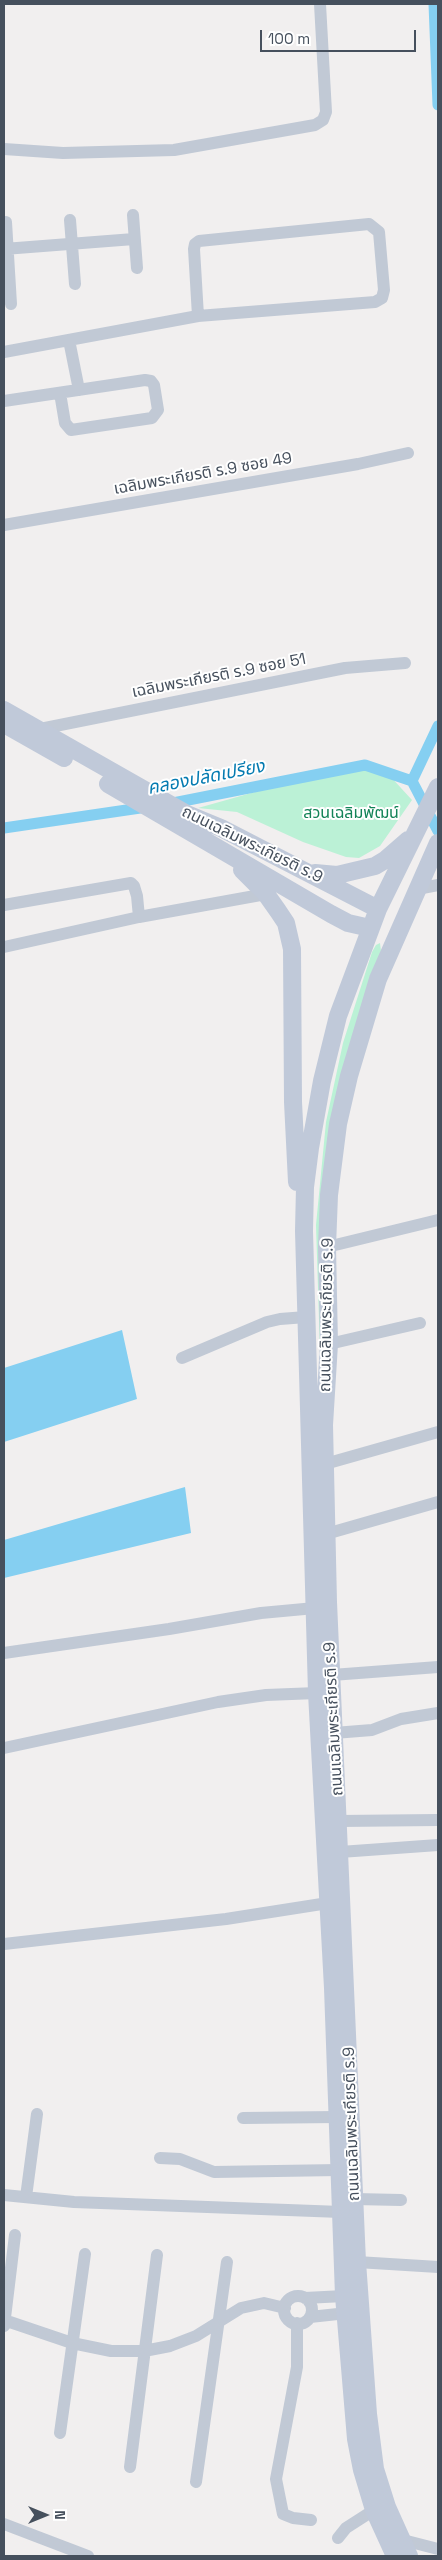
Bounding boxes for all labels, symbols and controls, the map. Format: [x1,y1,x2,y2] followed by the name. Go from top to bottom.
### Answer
[262,20,418,52] scale bar
[268,29,310,48] text: 100 m
[112,449,294,499] street label: เฉลิมพระเกียรติ ร.9 ซอย 49
[130,650,308,702] street label: เฉลิมพระเกียรติ ร.9 ซอย 51
[146,756,266,800] water label: คลองปลัดเปรียง
[178,803,326,887] street label: ถนนเฉลิมพระเกียรติ ร.9
[303,804,399,824] park label: สวนเฉลิมพัฒน์
[316,1238,338,1392] street label: ถนนเฉลิมพระเกียรติ ร.9
[320,1641,348,1797] street label: ถนนเฉลิมพระเกียรติ ร.9
[340,2047,364,2201] street label: ถนนเฉลิมพระเกียรติ ร.9
[20,2490,70,2540] north arrow
[51,2510,69,2520] text: N

